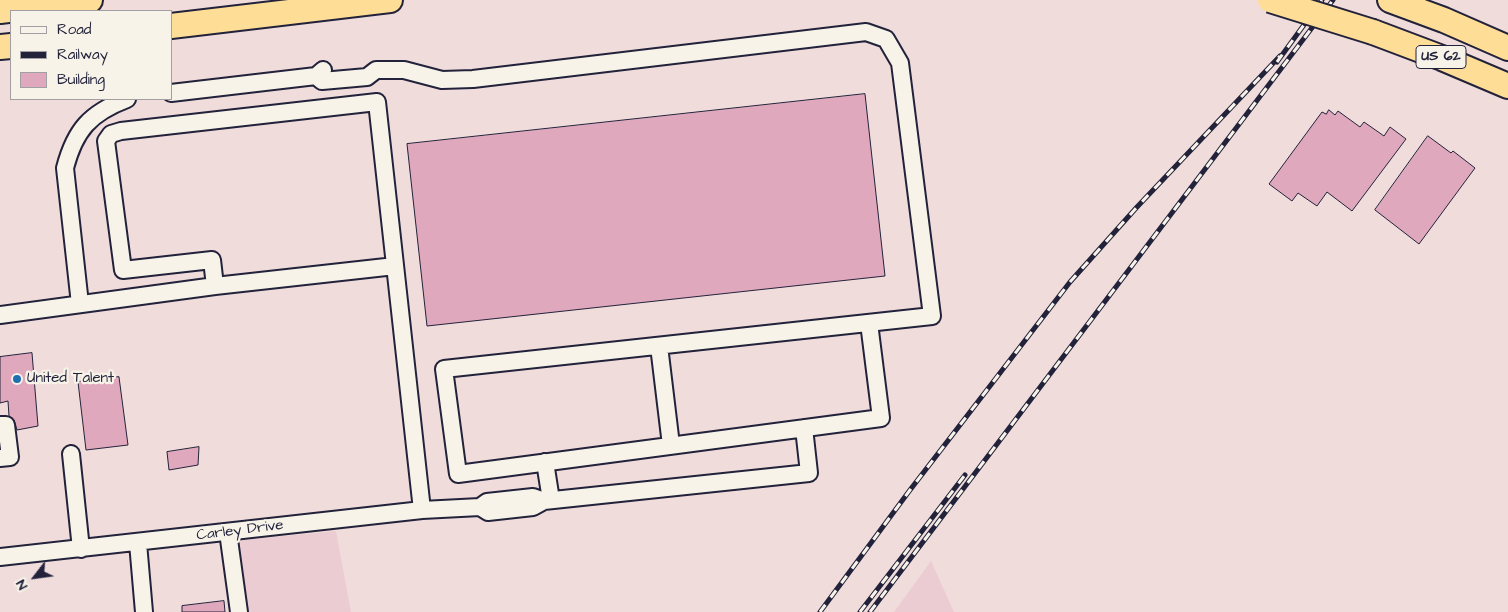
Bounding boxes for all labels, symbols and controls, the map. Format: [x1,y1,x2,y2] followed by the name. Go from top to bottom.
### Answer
[10,10,172,100] legend
[57,19,91,40] text: Road
[57,44,108,65] text: Railway
[1416,46,1466,68] road number: US 62
[57,69,105,90] text: Building
[27,370,114,388] place label: United Talent
[11,373,23,385] marker: United Talent
[196,517,284,545] street label: Carley Drive
[10,552,60,602] north arrow
[11,576,33,593] text: N

